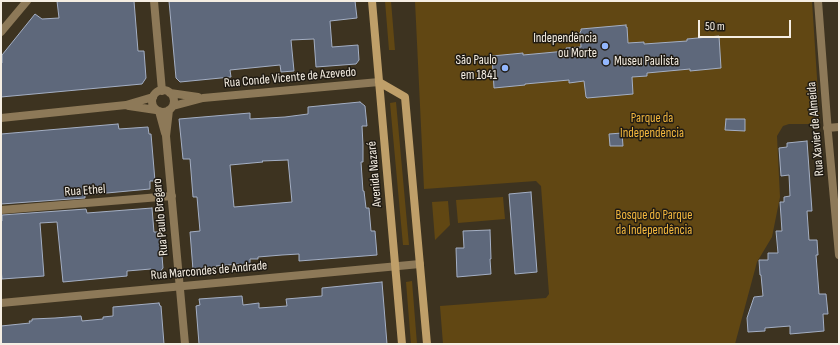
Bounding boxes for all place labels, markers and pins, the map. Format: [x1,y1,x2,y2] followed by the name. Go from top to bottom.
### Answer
[533,31,597,62] place label: Independência ou Morte
[600,41,610,51] marker: Independência ou Morte
[455,53,497,84] place label: São Paulo em 1841
[614,54,679,70] place label: Museu Paulista
[601,57,611,67] marker: Museu Paulista
[500,63,510,73] marker: São Paulo em 1841

